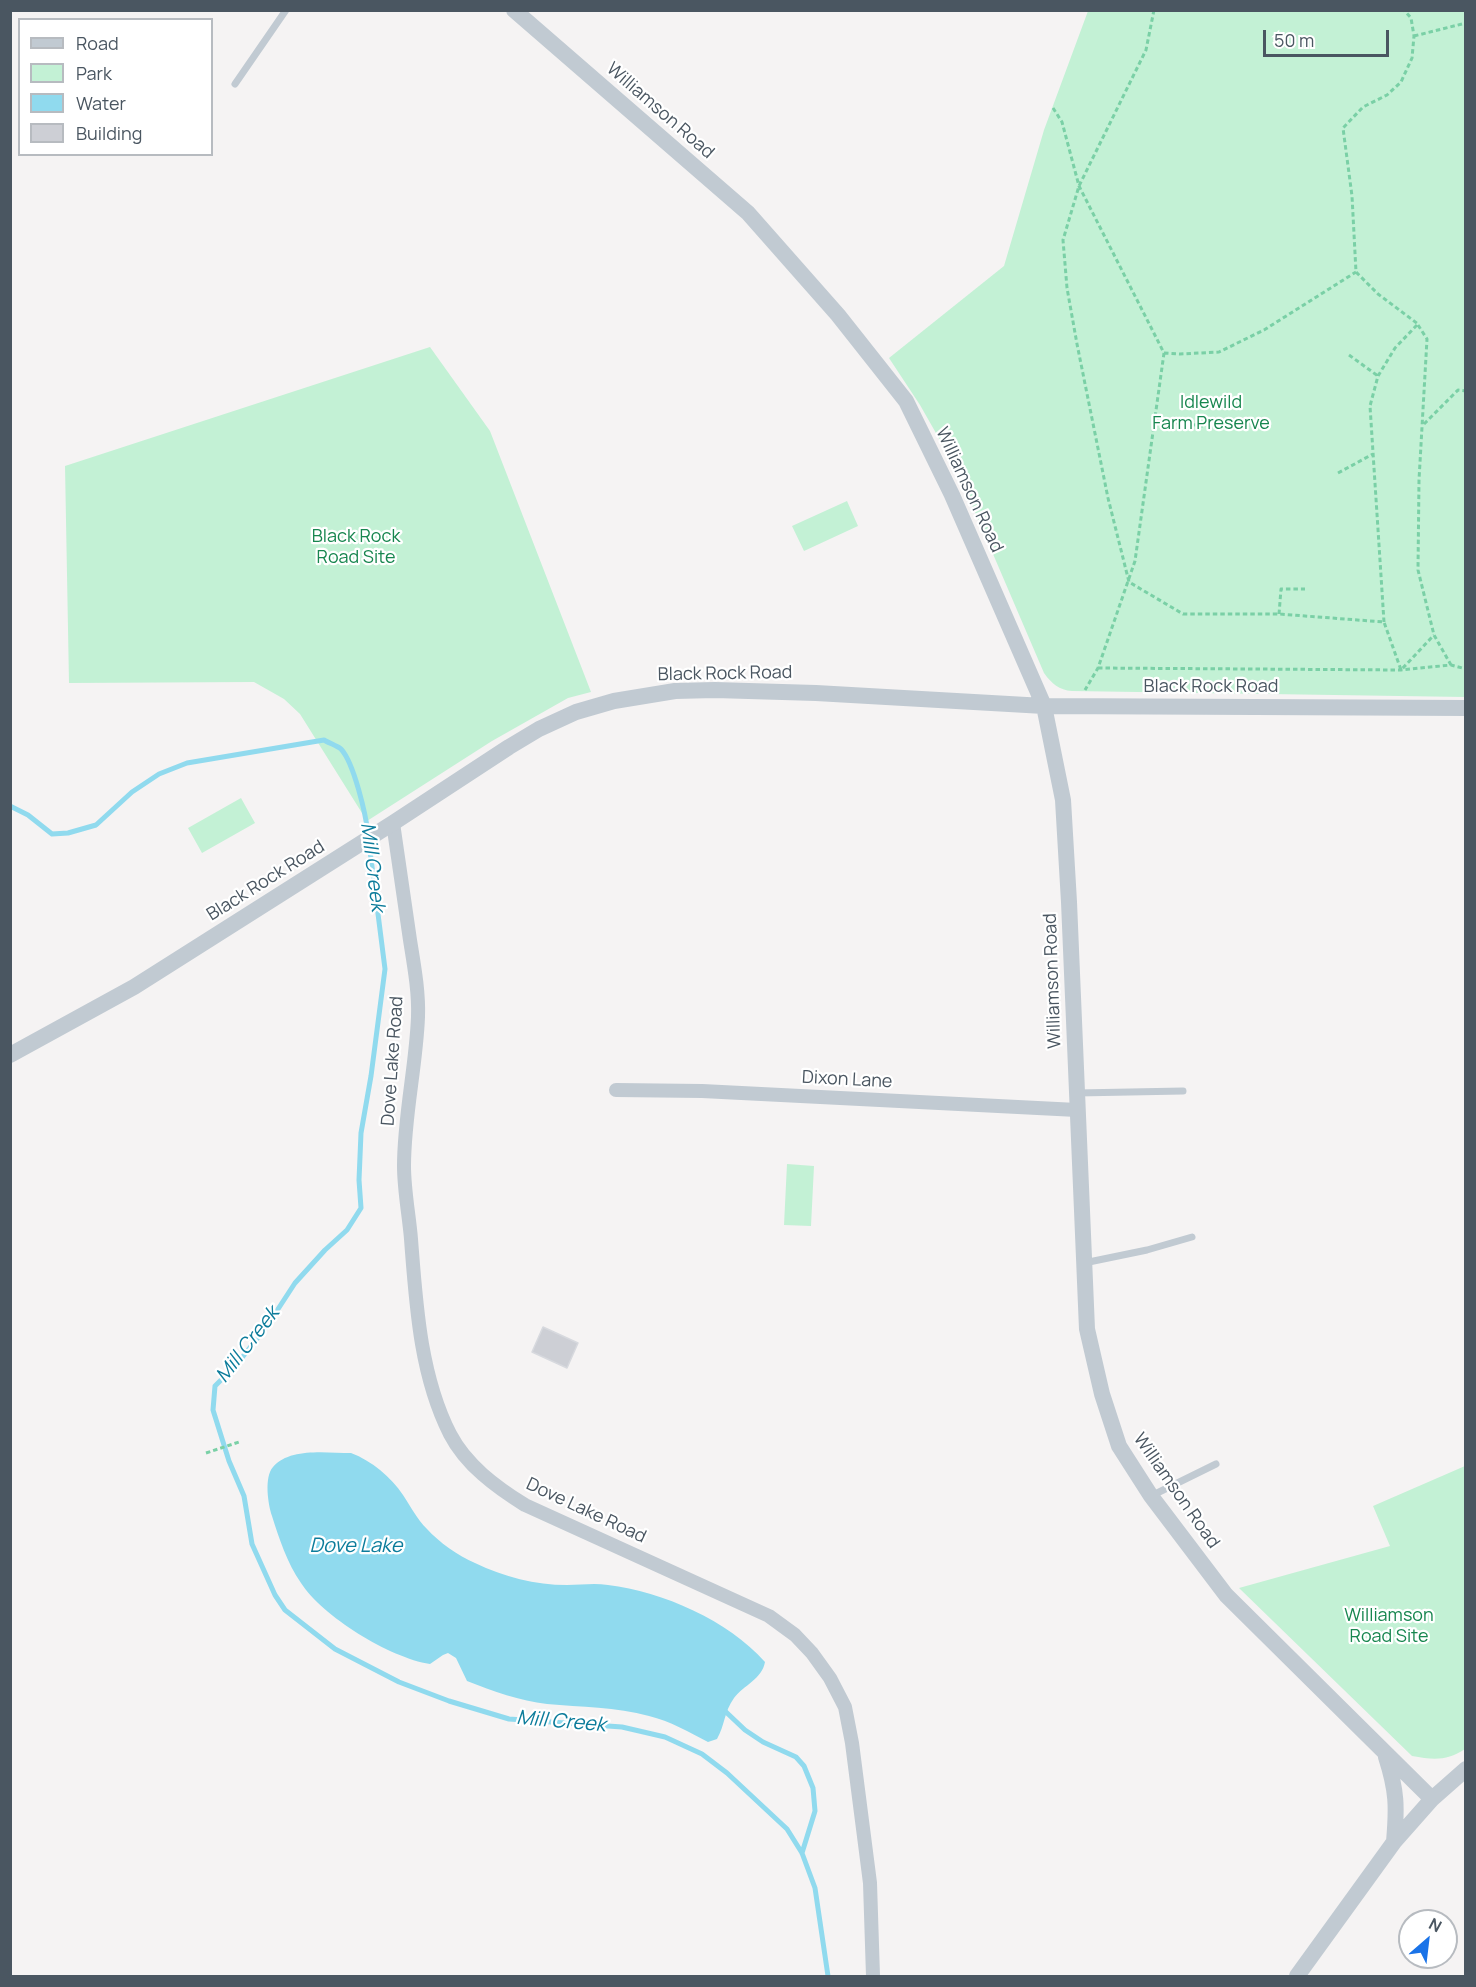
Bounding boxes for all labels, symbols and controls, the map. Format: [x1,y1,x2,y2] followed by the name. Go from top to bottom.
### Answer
[18,18,213,156] legend
[1266,18,1392,56] scale bar
[1274,28,1314,52] text: 50 m
[76,31,119,55] text: Road
[602,58,718,164] street label: Williamson Road
[76,61,112,85] text: Park
[76,91,126,115] text: Water
[76,121,142,145] text: Building
[1152,392,1270,434] park label: Idlewild Farm Preserve
[931,424,1007,556] street label: Williamson Road
[312,526,400,568] park label: Black Rock Road Site
[657,662,793,686] street label: Black Rock Road
[1144,676,1278,698] street label: Black Rock Road
[355,821,389,913] water label: Mill Creek
[203,836,329,926] street label: Black Rock Road
[1040,913,1066,1049] street label: Williamson Road
[378,995,408,1127] street label: Dove Lake Road
[801,1067,893,1093] street label: Dixon Lane
[211,1302,285,1388] water label: Mill Creek
[1128,1429,1224,1553] street label: Williamson Road
[523,1474,649,1548] street label: Dove Lake Road
[309,1534,403,1558] water label: Dove Lake
[1344,1605,1434,1648] park label: Williamson Road Site
[515,1706,607,1738] water label: Mill Creek
[1398,1909,1458,1969] north arrow
[1425,1912,1446,1937] text: N

